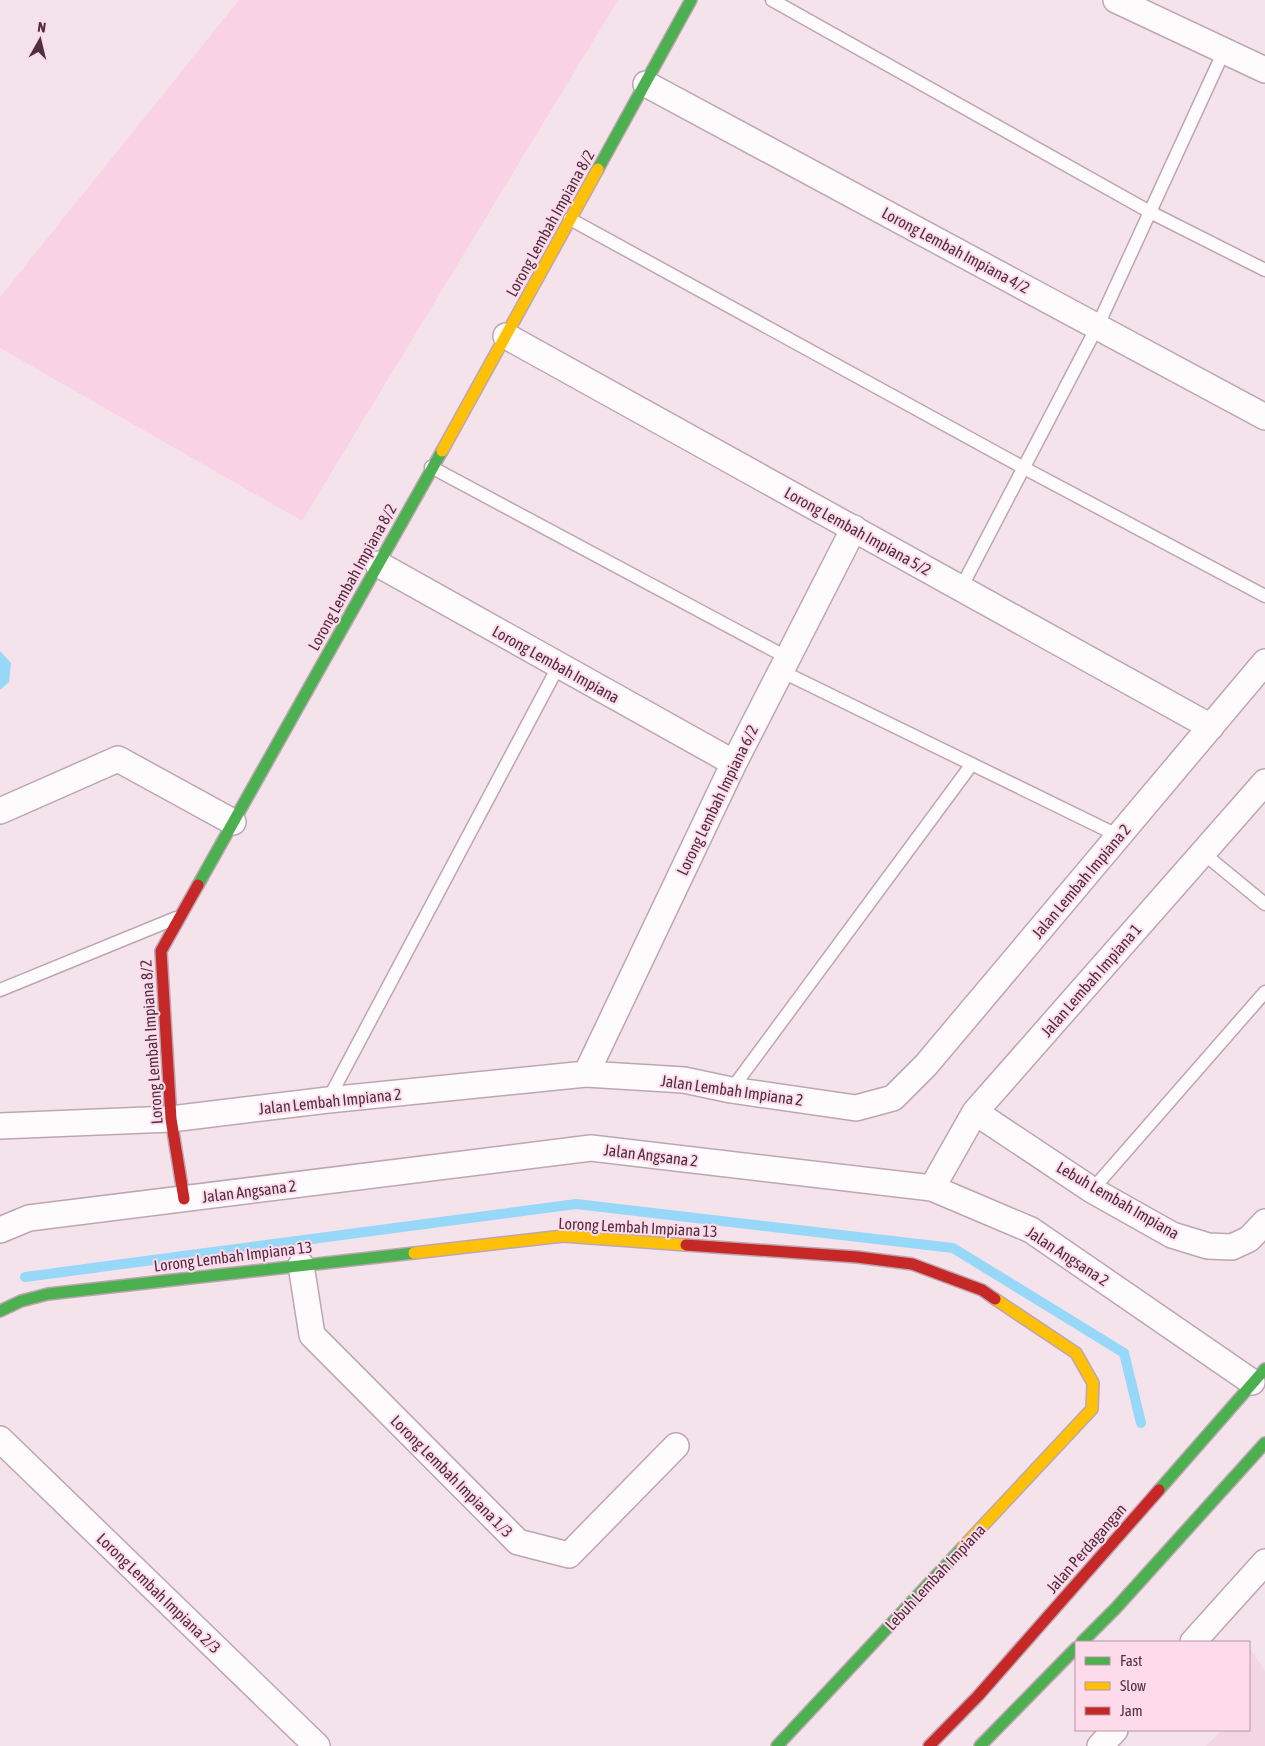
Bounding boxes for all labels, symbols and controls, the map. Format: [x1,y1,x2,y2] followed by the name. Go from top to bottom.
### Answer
[15,15,65,65] north arrow
[37,19,47,36] text: N
[502,147,599,300] street label: Lorong Lembah Impiana 8/2
[879,203,1033,298] street label: Lorong Lembah Impiana 4/2
[781,483,934,580] street label: Lorong Lembah Impiana 5/2
[304,501,401,654] street label: Lorong Lembah Impiana 8/2
[489,622,623,707] street label: Lorong Lembah Impiana
[673,722,762,878] street label: Lorong Lembah Impiana 6/2
[1028,820,1135,942] street label: Jalan Lembah Impiana 2
[1037,920,1146,1041] street label: Jalan Lembah Impiana 1
[136,959,167,1125] street label: Lorong Lembah Impiana 8/2
[660,1071,804,1110] street label: Jalan Lembah Impiana 2
[258,1085,402,1118] street label: Jalan Lembah Impiana 2
[603,1140,699,1171] street label: Jalan Angsana 2
[1053,1158,1182,1243] street label: Lebuh Lembah Impiana
[201,1176,297,1207] street label: Jalan Angsana 2
[558,1214,718,1241] street label: Lorong Lembah Impiana 13
[1023,1223,1113,1290] street label: Jalan Angsana 2
[153,1237,313,1276] street label: Lorong Lembah Impiana 13
[387,1411,517,1541] street label: Lorong Lembah Impiana 1/3
[1042,1500,1130,1597] street label: Jalan Perdagangan
[881,1520,989,1634] street label: Lebuh Lembah Impiana
[93,1529,225,1657] street label: Lorong Lembah Impiana 2/3
[1075,1641,1250,1731] legend
[1120,1652,1142,1669] text: Fast
[1120,1677,1146,1694] text: Slow
[1120,1702,1143,1719] text: Jam

